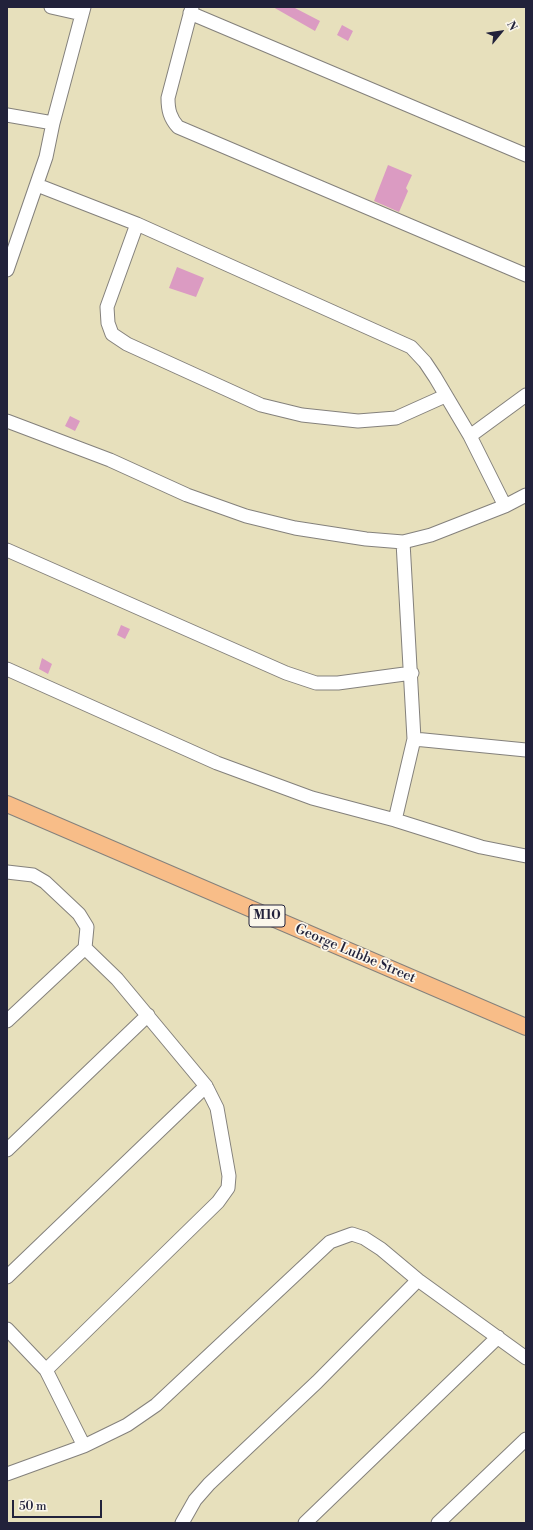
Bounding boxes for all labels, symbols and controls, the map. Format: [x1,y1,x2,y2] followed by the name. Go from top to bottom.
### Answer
[481,12,521,52] north arrow
[503,19,520,33] text: N
[249,905,285,927] road number: M10
[292,921,418,987] street label: George Lubbe Street
[14,1492,104,1518] scale bar
[19,1499,47,1514] text: 50 m

